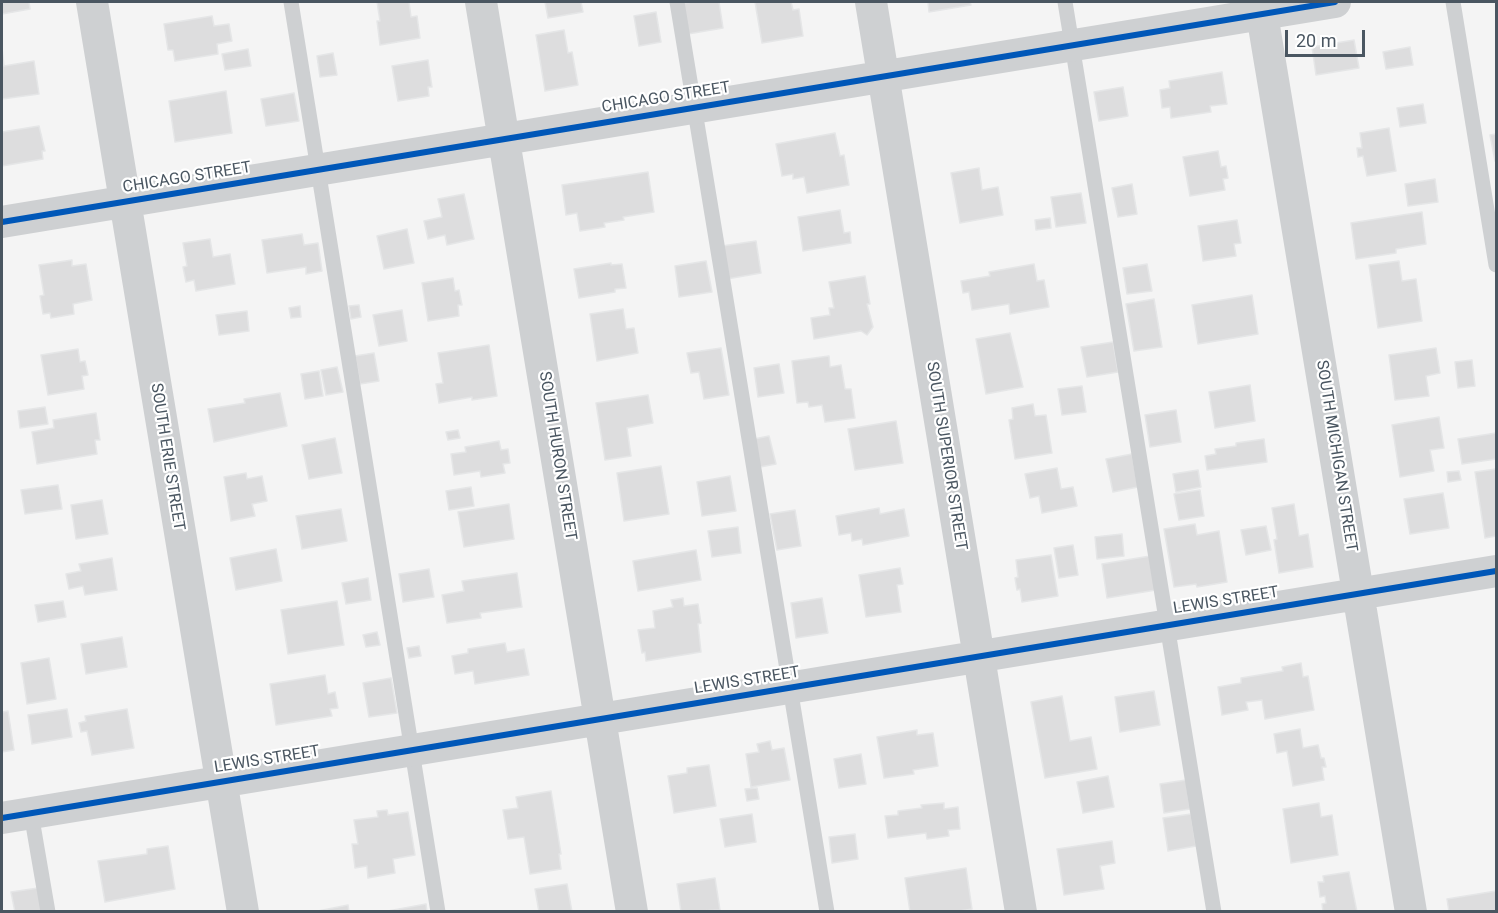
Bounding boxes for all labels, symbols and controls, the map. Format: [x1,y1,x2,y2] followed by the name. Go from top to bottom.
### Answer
[1288,18,1368,56] scale bar
[1296,30,1336,51] text: 20 m
[600,78,732,118] street label: CHICAGO STREET
[121,158,253,198] street label: CHICAGO STREET
[1311,359,1361,553] street label: SOUTH MICHIGAN STREET
[922,360,970,552] street label: SOUTH SUPERIOR STREET
[534,370,580,542] street label: SOUTH HURON STREET
[146,382,188,532] street label: SOUTH ERIE STREET
[1172,583,1280,619] street label: LEWIS STREET
[693,663,801,699] street label: LEWIS STREET
[213,742,321,778] street label: LEWIS STREET

